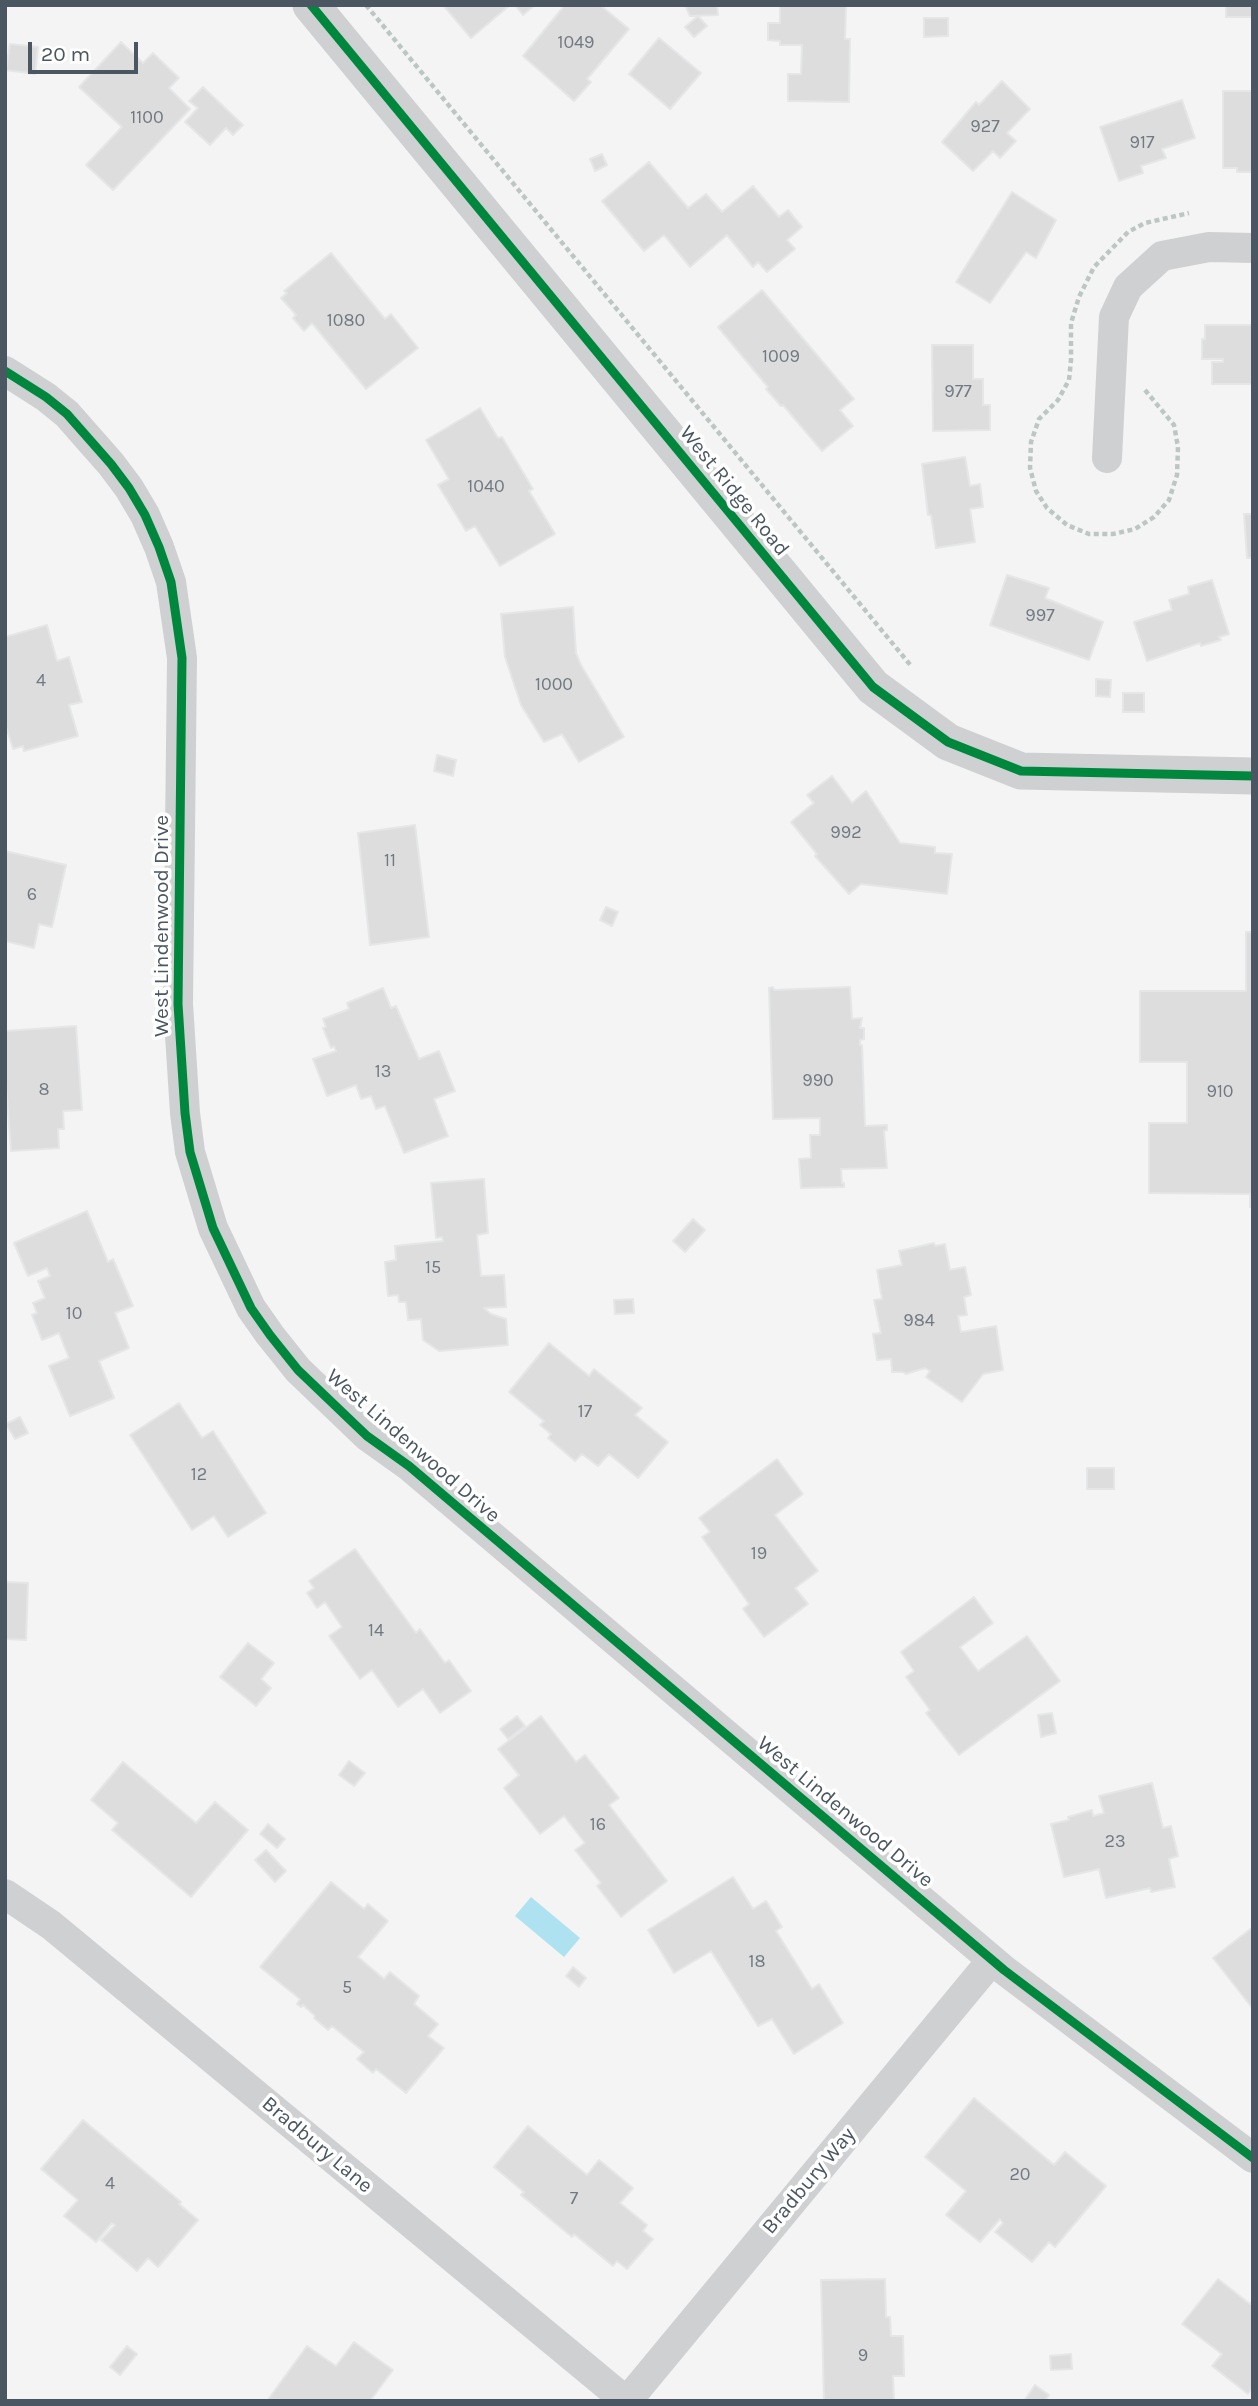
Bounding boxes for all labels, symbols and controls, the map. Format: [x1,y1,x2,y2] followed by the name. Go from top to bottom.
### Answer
[32,28,142,72] scale bar
[557,32,595,54] house number: 1049
[41,42,90,66] text: 20 m
[130,107,164,129] house number: 1100
[970,116,1000,138] house number: 927
[1130,132,1154,154] house number: 917
[327,310,365,332] house number: 1080
[762,346,800,368] house number: 1009
[944,381,972,403] house number: 977
[674,421,794,561] street label: West Ridge Road
[467,476,505,498] house number: 1040
[1025,605,1055,627] house number: 997
[36,670,46,692] house number: 4
[535,674,573,696] house number: 1000
[149,815,175,1037] street label: West Lindenwood Drive
[830,822,862,844] house number: 992
[384,850,396,872] house number: 11
[27,884,37,906] house number: 6
[375,1061,391,1083] house number: 13
[802,1070,834,1092] house number: 990
[38,1079,50,1101] house number: 8
[1206,1081,1234,1103] house number: 910
[425,1257,441,1279] house number: 15
[66,1303,82,1325] house number: 10
[903,1310,935,1332] house number: 984
[321,1364,505,1528] street label: West Lindenwood Drive
[578,1401,592,1423] house number: 17
[191,1464,207,1486] house number: 12
[751,1543,767,1565] house number: 19
[368,1620,384,1642] house number: 14
[752,1731,938,1893] street label: West Lindenwood Drive
[590,1814,606,1836] house number: 16
[1104,1831,1126,1853] house number: 23
[748,1951,766,1973] house number: 18
[342,1977,352,1999] house number: 5
[256,2091,378,2199] street label: Bradbury Lane
[757,2122,861,2240] street label: Bradbury Way
[1009,2164,1031,2186] house number: 20
[105,2173,115,2195] house number: 4
[570,2188,578,2210] house number: 7
[858,2345,868,2367] house number: 9

